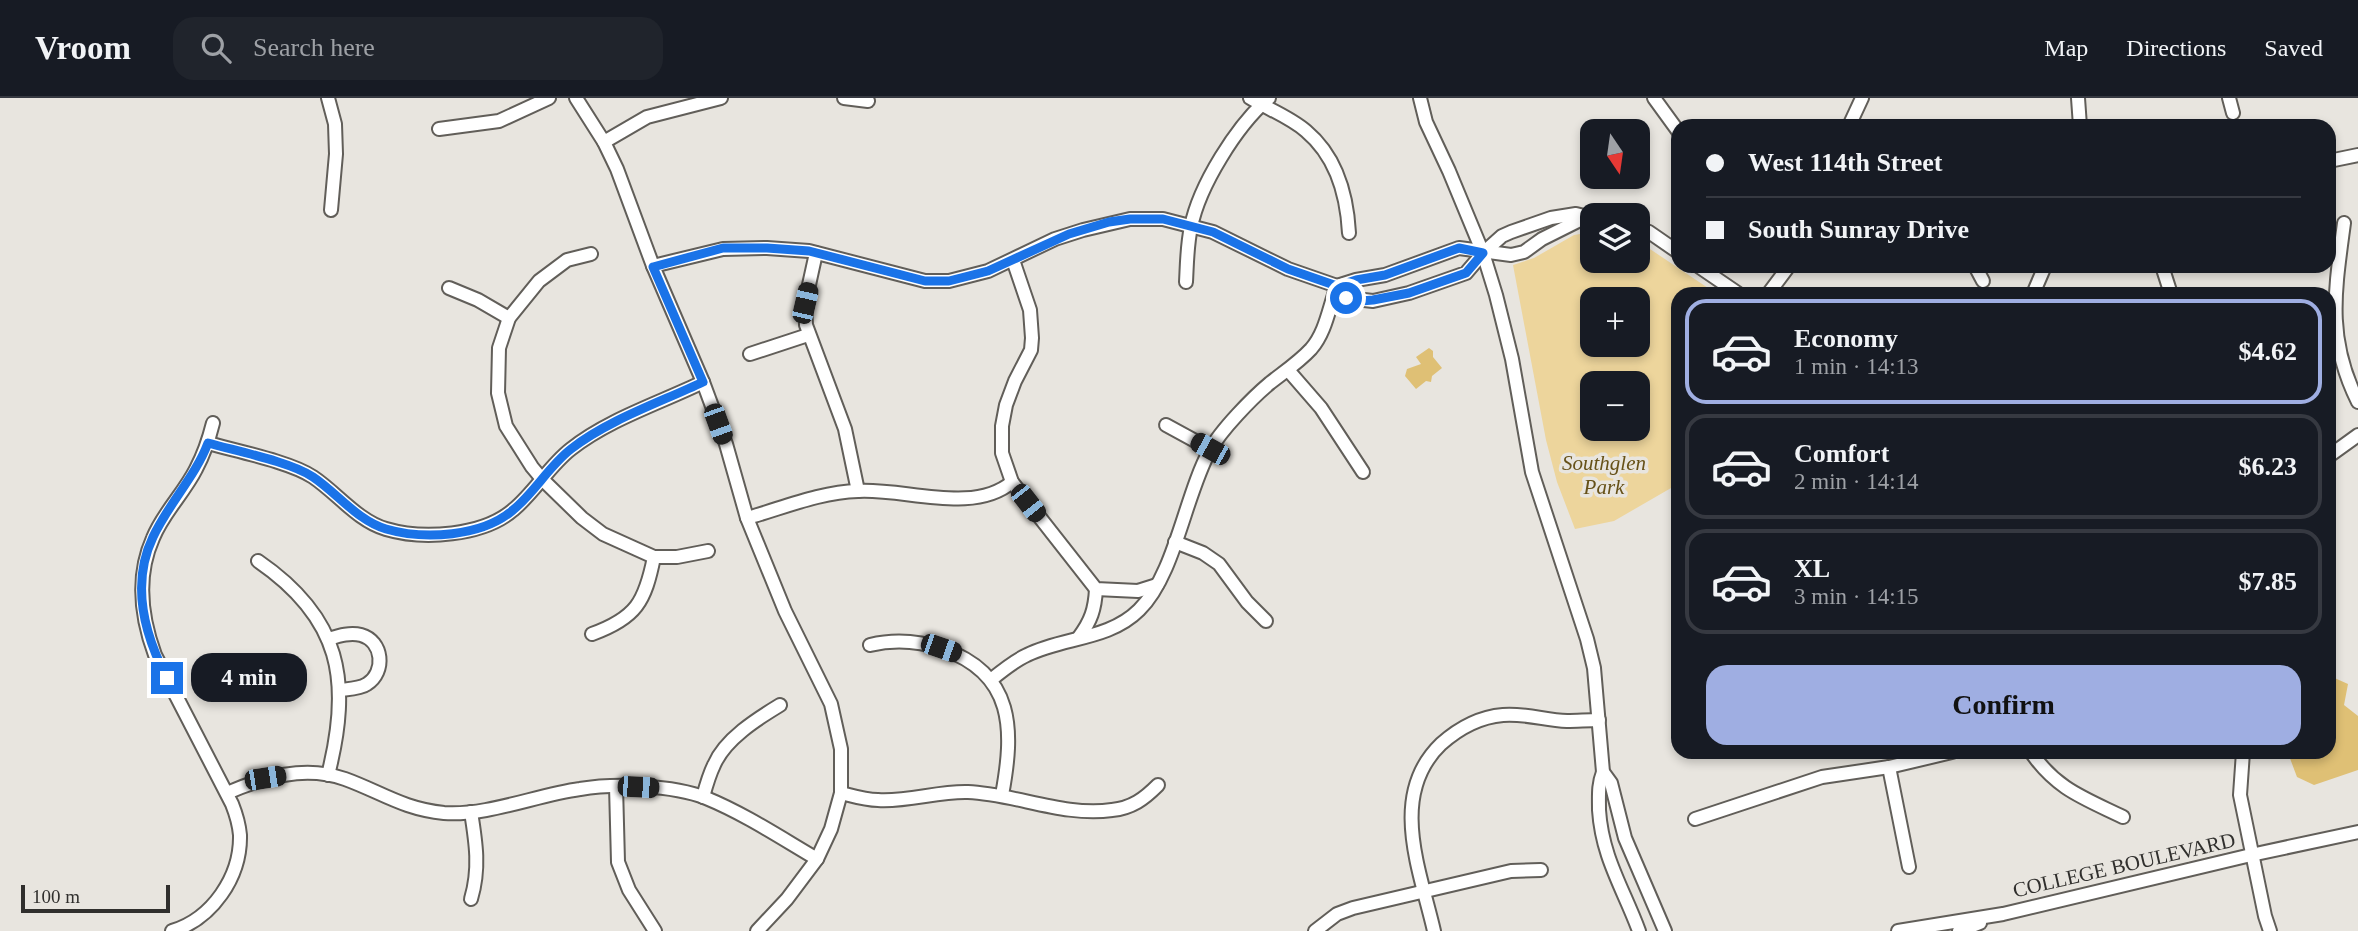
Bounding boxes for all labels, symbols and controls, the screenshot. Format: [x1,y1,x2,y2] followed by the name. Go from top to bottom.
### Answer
[173,17,663,80] search box
[197,29,235,67] icon: search
[35,30,131,66] text: Vroom
[253,33,375,62] text: Search here
[2044,35,2088,61] text: Map
[2126,35,2226,61] text: Directions
[2264,35,2323,61] text: Saved
[1580,119,1650,189] north arrow
[1580,119,1650,441] map controls
[1748,148,1943,177] text: West 114th Street
[1580,203,1650,273] button: layers
[1748,215,1969,244] text: South Sunray Drive
[791,280,820,326] car
[1330,282,1362,314] route start
[1580,287,1650,357] button: +
[1710,320,1773,383] icon: car
[1794,324,1898,353] text: Economy
[2239,337,2297,366] text: $4.62
[1794,354,1919,379] text: 1 min · 14:13
[1580,371,1650,441] button: −
[701,401,736,447] car
[1187,430,1234,468] car
[1710,435,1773,498] icon: car
[1794,439,1889,468] text: Comfort
[1562,451,1646,499] park label: Southglen Park
[2239,452,2297,481] text: $6.23
[1794,469,1919,494] text: 2 min · 14:14
[1007,480,1050,526] car
[1710,550,1773,613] icon: car
[1794,554,1830,583] text: XL
[2239,567,2297,596] text: $7.85
[1794,584,1919,609] text: 3 min · 14:15
[918,631,965,665] car
[192,654,307,702] callout: 4 min
[151,662,183,694] route end
[221,665,277,690] text: 4 min
[1706,665,2301,745] button: Confirm
[243,764,288,792] car
[617,775,660,799] car
[2010,828,2238,902] street label: COLLEGE BOULEVARD
[21,882,170,914] scale bar
[32,886,80,907] text: 100 m

